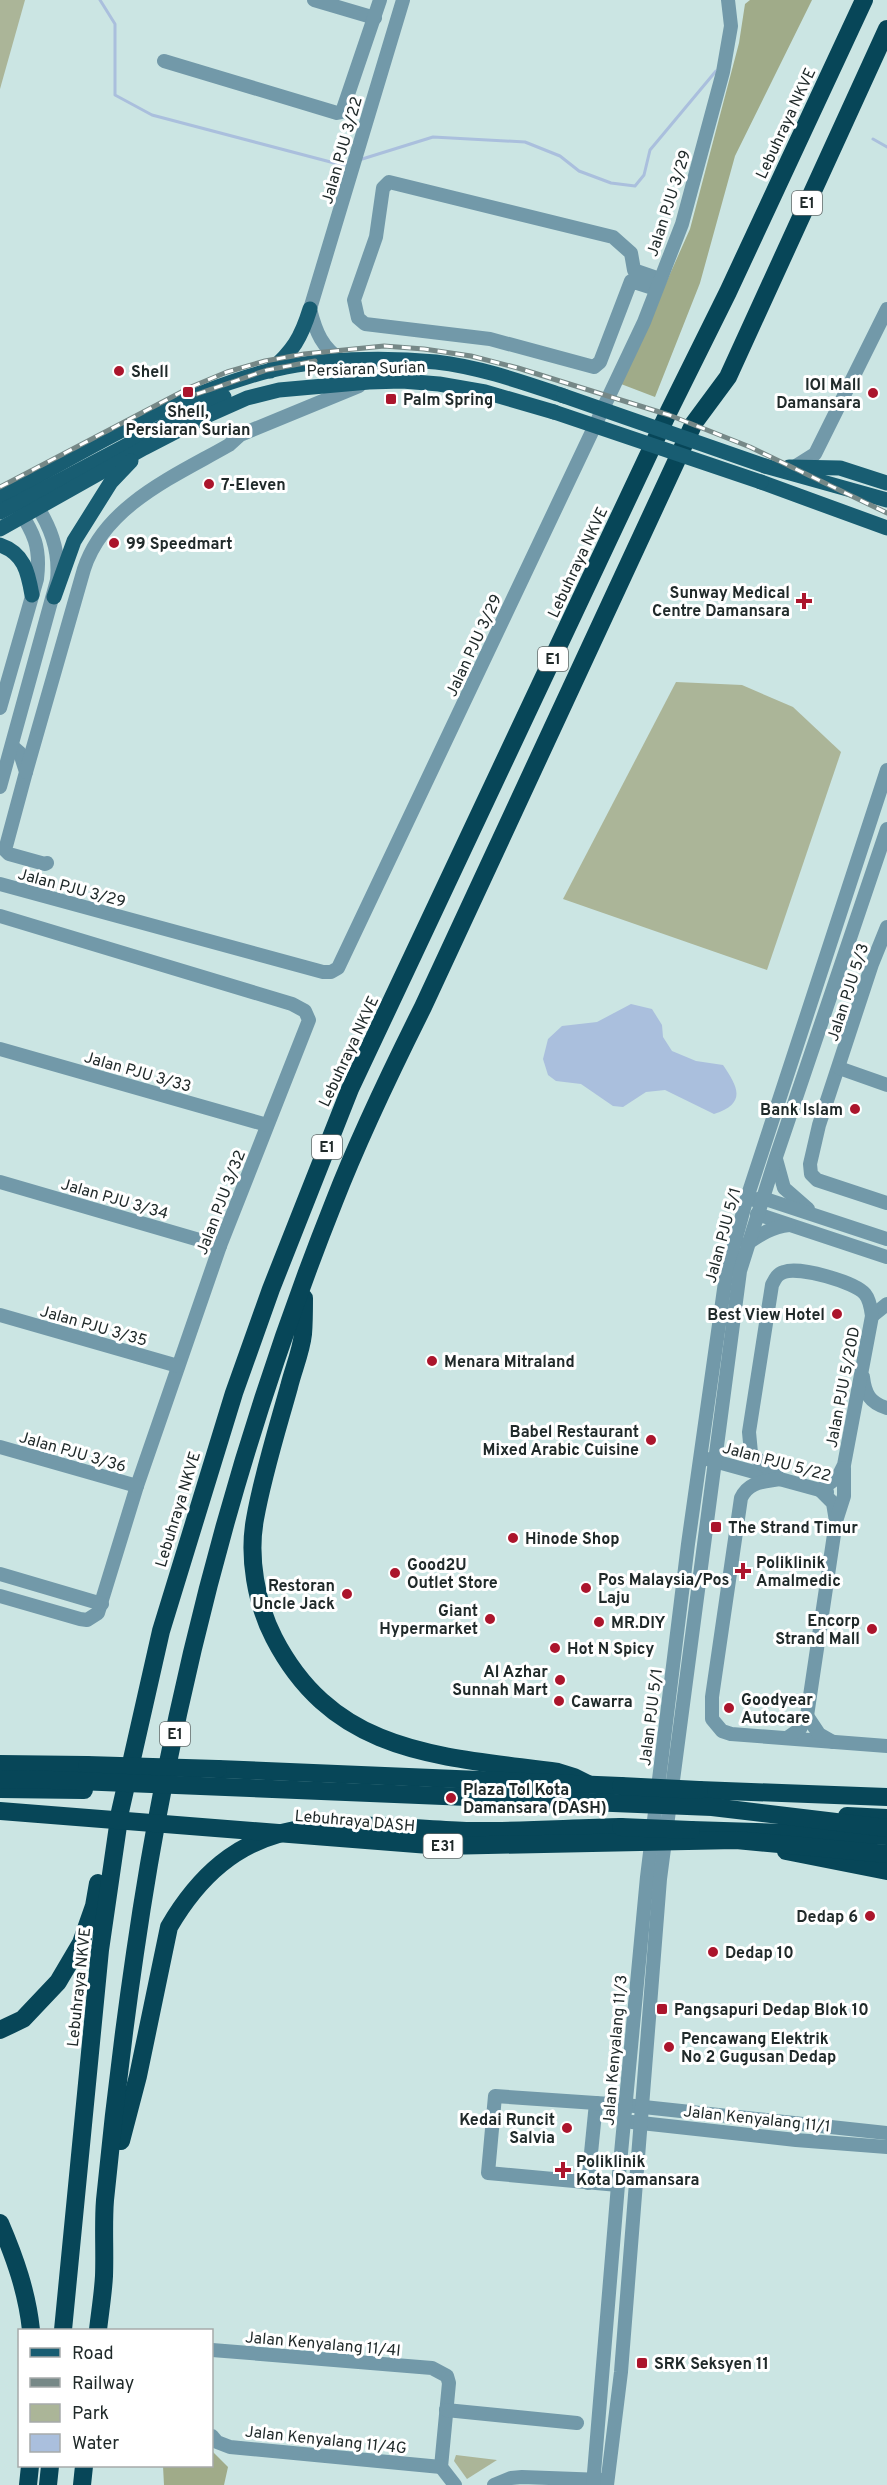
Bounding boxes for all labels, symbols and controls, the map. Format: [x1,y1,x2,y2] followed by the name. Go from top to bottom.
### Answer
[752,65,821,182] street label: Lebuhraya NKVE
[318,94,368,207] street label: Jalan PJU 3/22
[643,148,697,259] street label: Jalan PJU 3/29
[792,191,822,215] road number: E1
[306,358,426,382] street label: Persiaran Surian
[131,363,169,383] place label: Shell
[112,364,126,378] marker: Shell
[776,376,861,414] place label: IOI Mall Damansara
[181,385,195,399] marker: Shell, Persiaran Surian
[866,386,880,400] marker: IOI Mall Damansara
[403,391,493,411] place label: Palm Spring
[384,392,398,406] marker: Palm Spring
[126,403,250,441] place label: Shell, Persiaran Surian
[221,476,286,496] place label: 7-Eleven
[202,477,216,491] marker: 7-Eleven
[544,504,613,621] street label: Lebuhraya NKVE
[126,535,233,555] place label: 99 Speedmart
[107,536,121,550] marker: 99 Speedmart
[652,584,790,622] place label: Sunway Medical Centre Damansara
[442,591,507,700] street label: Jalan PJU 3/29
[795,592,813,610] marker: Sunway Medical Centre Damansara
[538,647,568,671] road number: E1
[15,865,128,913] street label: Jalan PJU 3/29
[824,941,874,1044] street label: Jalan PJU 5/3
[315,993,384,1110] street label: Lebuhraya NKVE
[82,1048,193,1098] street label: Jalan PJU 3/33
[760,1101,843,1121] place label: Bank Islam
[848,1102,862,1116] marker: Bank Islam
[312,1135,342,1159] road number: E1
[193,1148,251,1258] street label: Jalan PJU 3/32
[58,1175,171,1225] street label: Jalan PJU 3/34
[702,1186,746,1285] street label: Jalan PJU 5/1
[37,1302,150,1352] street label: Jalan PJU 3/35
[707,1306,825,1326] place label: Best View Hotel
[830,1307,844,1321] marker: Best View Hotel
[822,1325,866,1450] street label: Jalan PJU 5/20D
[444,1353,575,1373] place label: Menara Mitraland
[425,1354,439,1368] marker: Menara Mitraland
[483,1423,639,1461] place label: Babel Restaurant Mixed Arabic Cuisine
[17,1428,128,1478] street label: Jalan PJU 3/36
[644,1433,658,1447] marker: Babel Restaurant Mixed Arabic Cuisine
[720,1439,833,1487] street label: Jalan PJU 5/22
[152,1449,206,1570] street label: Lebuhraya NKVE
[728,1519,858,1539] place label: The Strand Timur
[709,1520,723,1534] marker: The Strand Timur
[525,1530,619,1550] place label: Hinode Shop
[506,1531,520,1545] marker: Hinode Shop
[756,1554,841,1592] place label: Poliklinik Amalmedic
[407,1556,498,1594] place label: Good2U Outlet Store
[734,1562,752,1580] marker: Poliklinik Amalmedic
[388,1566,402,1580] marker: Good2U Outlet Store
[598,1571,729,1609] place label: Pos Malaysia/Pos Laju
[252,1577,335,1615] place label: Restoran Uncle Jack
[579,1581,593,1595] marker: Pos Malaysia/Pos Laju
[340,1587,354,1601] marker: Restoran Uncle Jack
[379,1602,478,1640] place label: Giant Hypermarket
[483,1612,497,1626] marker: Giant Hypermarket
[775,1612,860,1650] place label: Encorp Strand Mall
[611,1614,665,1634] place label: MR.DIY
[592,1615,606,1629] marker: MR.DIY
[865,1622,879,1636] marker: Encorp Strand Mall
[567,1640,654,1660] place label: Hot N Spicy
[548,1641,562,1655] marker: Hot N Spicy
[452,1663,548,1701] place label: Al Azhar Sunnah Mart
[636,1667,668,1767] street label: Jalan PJU 5/1
[553,1673,567,1687] marker: Al Azhar Sunnah Mart
[741,1691,813,1729] place label: Goodyear Autocare
[571,1693,633,1713] place label: Cawarra
[552,1694,566,1708] marker: Cawarra
[722,1701,736,1715] marker: Goodyear Autocare
[160,1722,190,1746] road number: E1
[463,1781,607,1819] place label: Plaza Tol Kota Damansara (DASH)
[444,1791,458,1805] marker: Plaza Tol Kota Damansara (DASH)
[294,1807,416,1837] street label: Lebuhraya DASH
[424,1834,462,1858] road number: E31
[796,1908,858,1928] place label: Dedap 6
[863,1909,877,1923] marker: Dedap 6
[64,1926,96,2048] street label: Lebuhraya NKVE
[725,1944,794,1964] place label: Dedap 10
[706,1945,720,1959] marker: Dedap 10
[599,1974,633,2126] street label: Jalan Kenyalang 11/3
[674,2001,869,2021] place label: Pangsapuri Dedap Blok 10
[655,2002,669,2016] marker: Pangsapuri Dedap Blok 10
[681,2030,836,2068] place label: Pencawang Elektrik No 2 Gugusan Dedap
[662,2040,676,2054] marker: Pencawang Elektrik No 2 Gugusan Dedap
[682,2102,831,2138] street label: Jalan Kenyalang 11/1
[459,2111,555,2149] place label: Kedai Runcit Salvia
[560,2121,574,2135] marker: Kedai Runcit Salvia
[576,2153,699,2191] place label: Poliklinik Kota Damansara
[554,2161,572,2179] marker: Poliklinik Kota Damansara
[244,2328,402,2362] street label: Jalan Kenyalang 11/4I
[18,2329,213,2467] legend
[72,2343,114,2366] text: Road
[654,2355,769,2375] place label: SRK Seksyen 11
[635,2356,649,2370] marker: SRK Seksyen 11
[72,2373,134,2396] text: Railway
[72,2403,109,2426] text: Park
[244,2423,408,2459] street label: Jalan Kenyalang 11/4G
[72,2433,119,2456] text: Water

